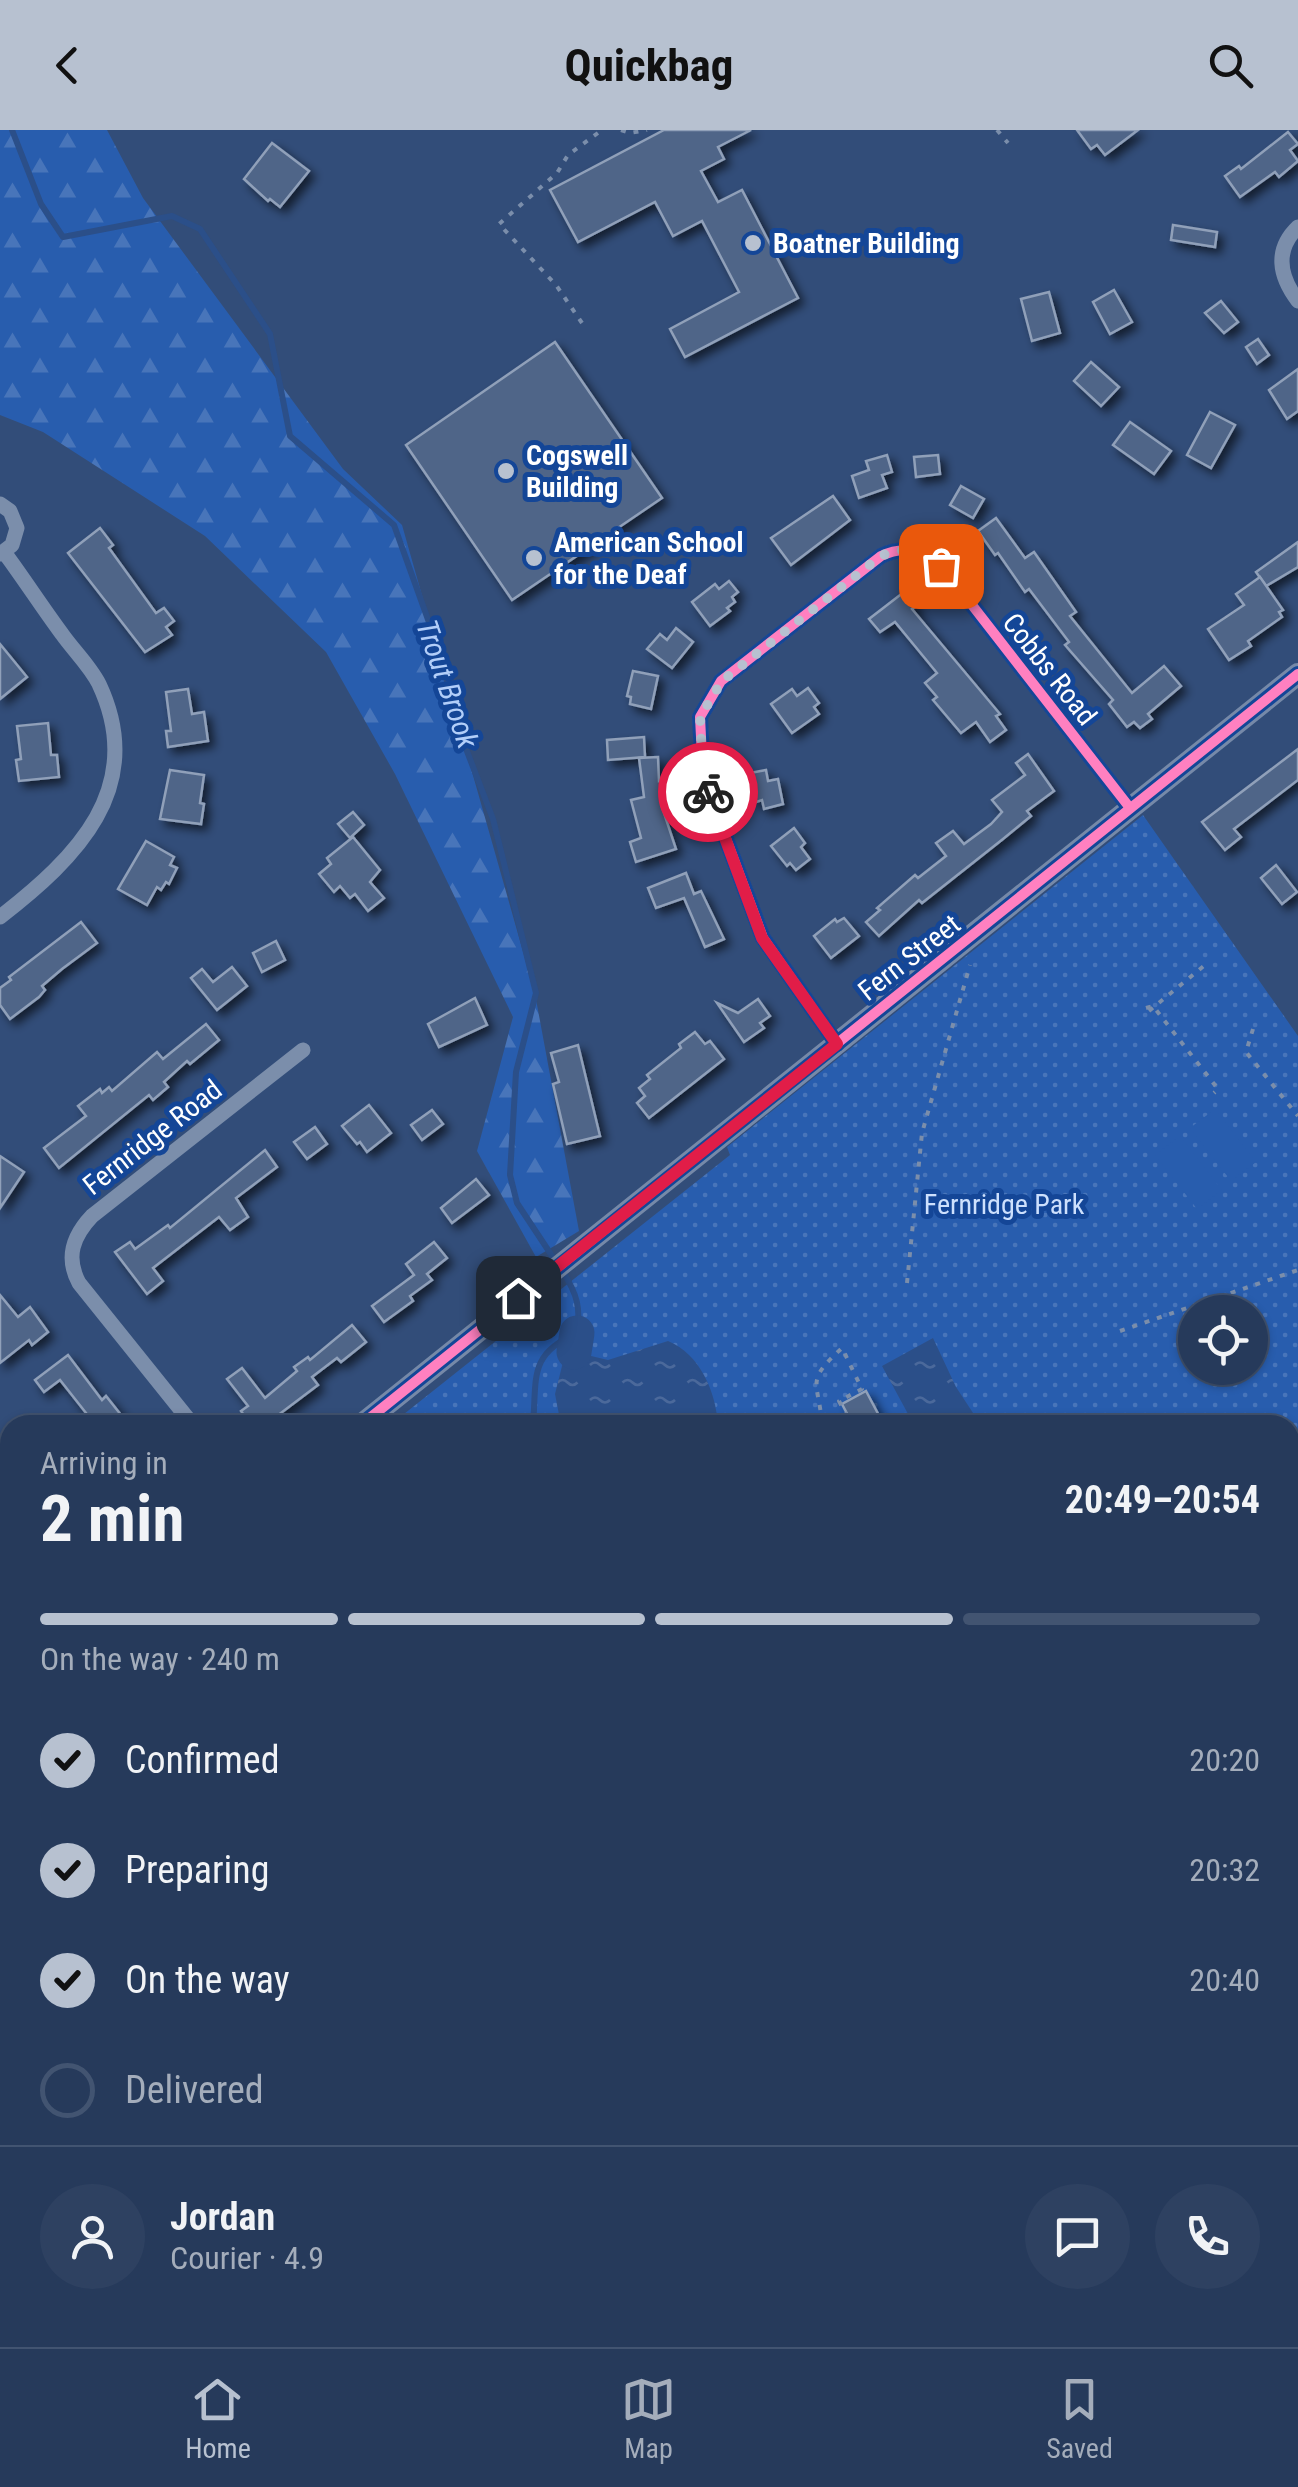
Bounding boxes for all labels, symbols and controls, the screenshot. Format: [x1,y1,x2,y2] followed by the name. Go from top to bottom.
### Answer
[40,38,95,93] icon: back
[1203,38,1258,93] icon: search
[565,39,733,92] text: Quickbag
[773,227,960,260] place label: Boatner Building
[742,232,764,254] marker: Boatner Building
[526,439,628,504] place label: Cogswell Building
[495,460,517,482] marker: Cogswell Building
[899,524,984,609] pin
[554,526,744,591] place label: American School for the Deaf
[914,539,969,594] icon: bag
[523,547,545,569] marker: American School for the Deaf
[996,607,1104,732] street label: Cobbs Road
[409,615,486,753] water label: Trout Brook
[658,742,758,842] courier
[681,765,736,820] icon: bike
[852,907,967,1007] street label: Fern Street
[76,1073,228,1202] street label: Fernridge Road
[924,1188,1085,1221] park label: Fernridge Park
[476,1256,561,1341] pin
[491,1271,546,1326] icon: home
[1178,1295,1268,1385] map controls
[1178,1295,1268,1385] button: locate
[40,1444,168,1482] text: Arriving in
[1065,1478,1260,1522] text: 20:49–20:54
[40,1481,184,1557] text: 2 min
[40,1640,280,1678] text: On the way · 240 m
[40,1733,95,1788] icon: check
[125,1738,280,1782] text: Confirmed
[1189,1741,1260,1779] text: 20:20
[40,1843,95,1898] icon: check
[125,1848,270,1892] text: Preparing
[1189,1851,1260,1889] text: 20:32
[40,1953,95,2008] icon: check
[125,1958,290,2002] text: On the way
[1189,1961,1260,1999] text: 20:40
[125,2068,264,2112] text: Delivered
[40,2184,145,2289] button: person
[1025,2184,1130,2289] button: chat
[1155,2184,1260,2289] button: phone
[170,2195,275,2239] text: Jordan
[170,2239,324,2277] text: Courier · 4.9
[185,2372,251,2465] tab: Home
[621,2372,676,2465] tab: Map
[1046,2372,1113,2465] tab: Saved

